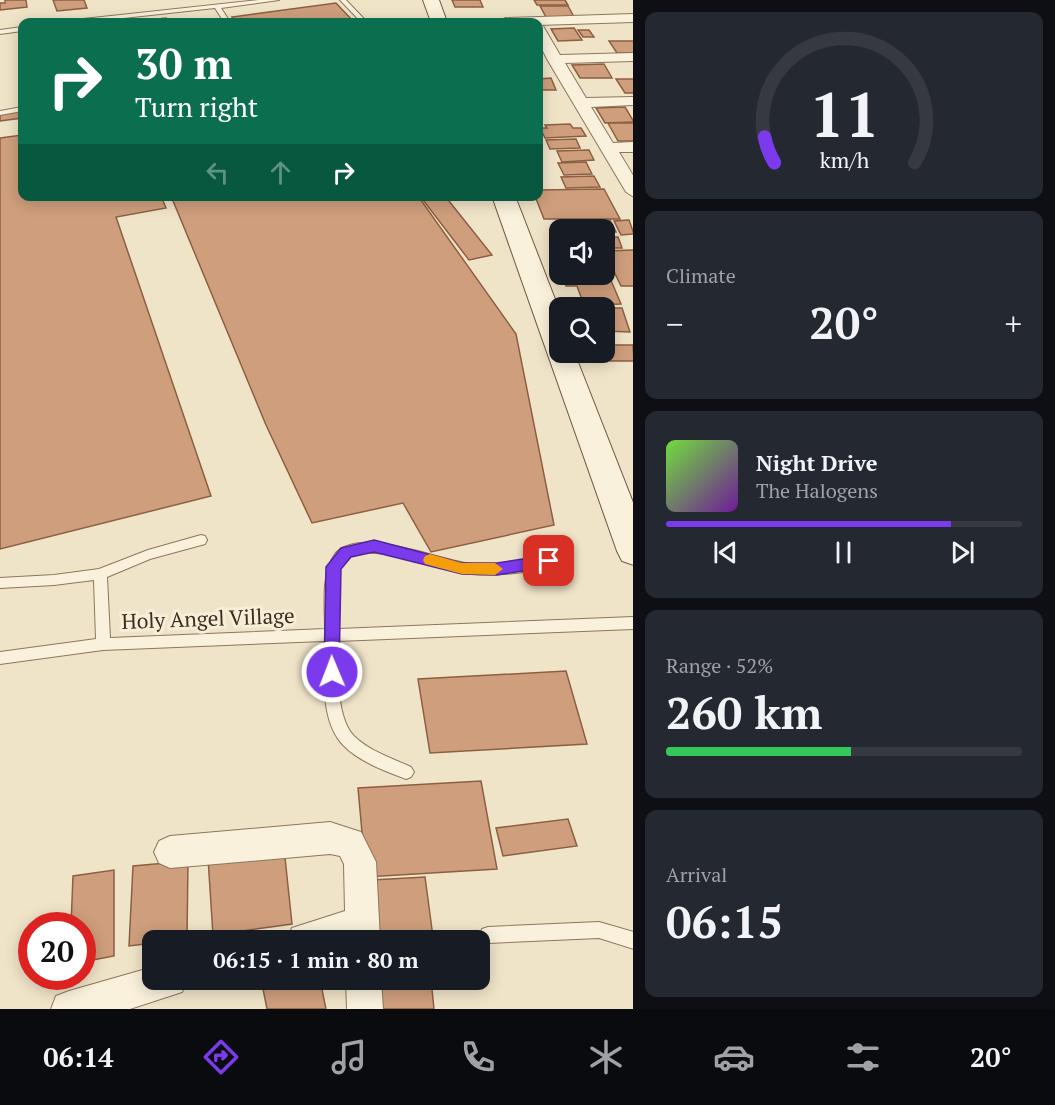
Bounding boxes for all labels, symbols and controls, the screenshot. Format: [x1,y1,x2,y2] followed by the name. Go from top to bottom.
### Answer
[135,35,233,91] text: 30 m
[36,42,114,120] icon: right
[809,72,879,155] text: 11
[135,89,258,125] text: Turn right
[819,146,869,174] text: km/h
[201,156,234,189] icon: left
[264,156,297,189] icon: ahead
[327,156,360,189] icon: right
[549,219,615,363] map controls
[549,219,615,285] button: sound
[666,262,736,289] text: Climate
[809,292,879,352] text: 20°
[549,297,615,363] button: search
[666,302,684,345] text: −
[1004,302,1022,345] text: +
[756,448,878,477] text: Night Drive
[756,477,878,504] text: The Halogens
[523,535,574,586] pin
[709,536,742,569] icon: previous
[827,536,860,569] icon: pause
[946,536,979,569] icon: next
[532,544,565,577] icon: arrive
[121,601,295,635] street label: Holy Angel Village
[300,640,364,704] position arrow
[666,652,773,679] text: Range · 52%
[666,682,822,742] text: 260 km
[666,861,727,888] text: Arrival
[666,891,783,951] text: 06:15
[18,912,96,990] speed limit sign: 20
[213,945,419,974] text: 06:15 · 1 min · 80 m
[200,1036,242,1078] icon: directions
[328,1036,370,1078] icon: music
[457,1036,499,1078] icon: phone
[585,1036,627,1078] icon: climate
[713,1036,755,1078] icon: car
[842,1036,884,1078] icon: filters
[43,1039,113,1075] text: 06:14
[970,1039,1012,1075] text: 20°

